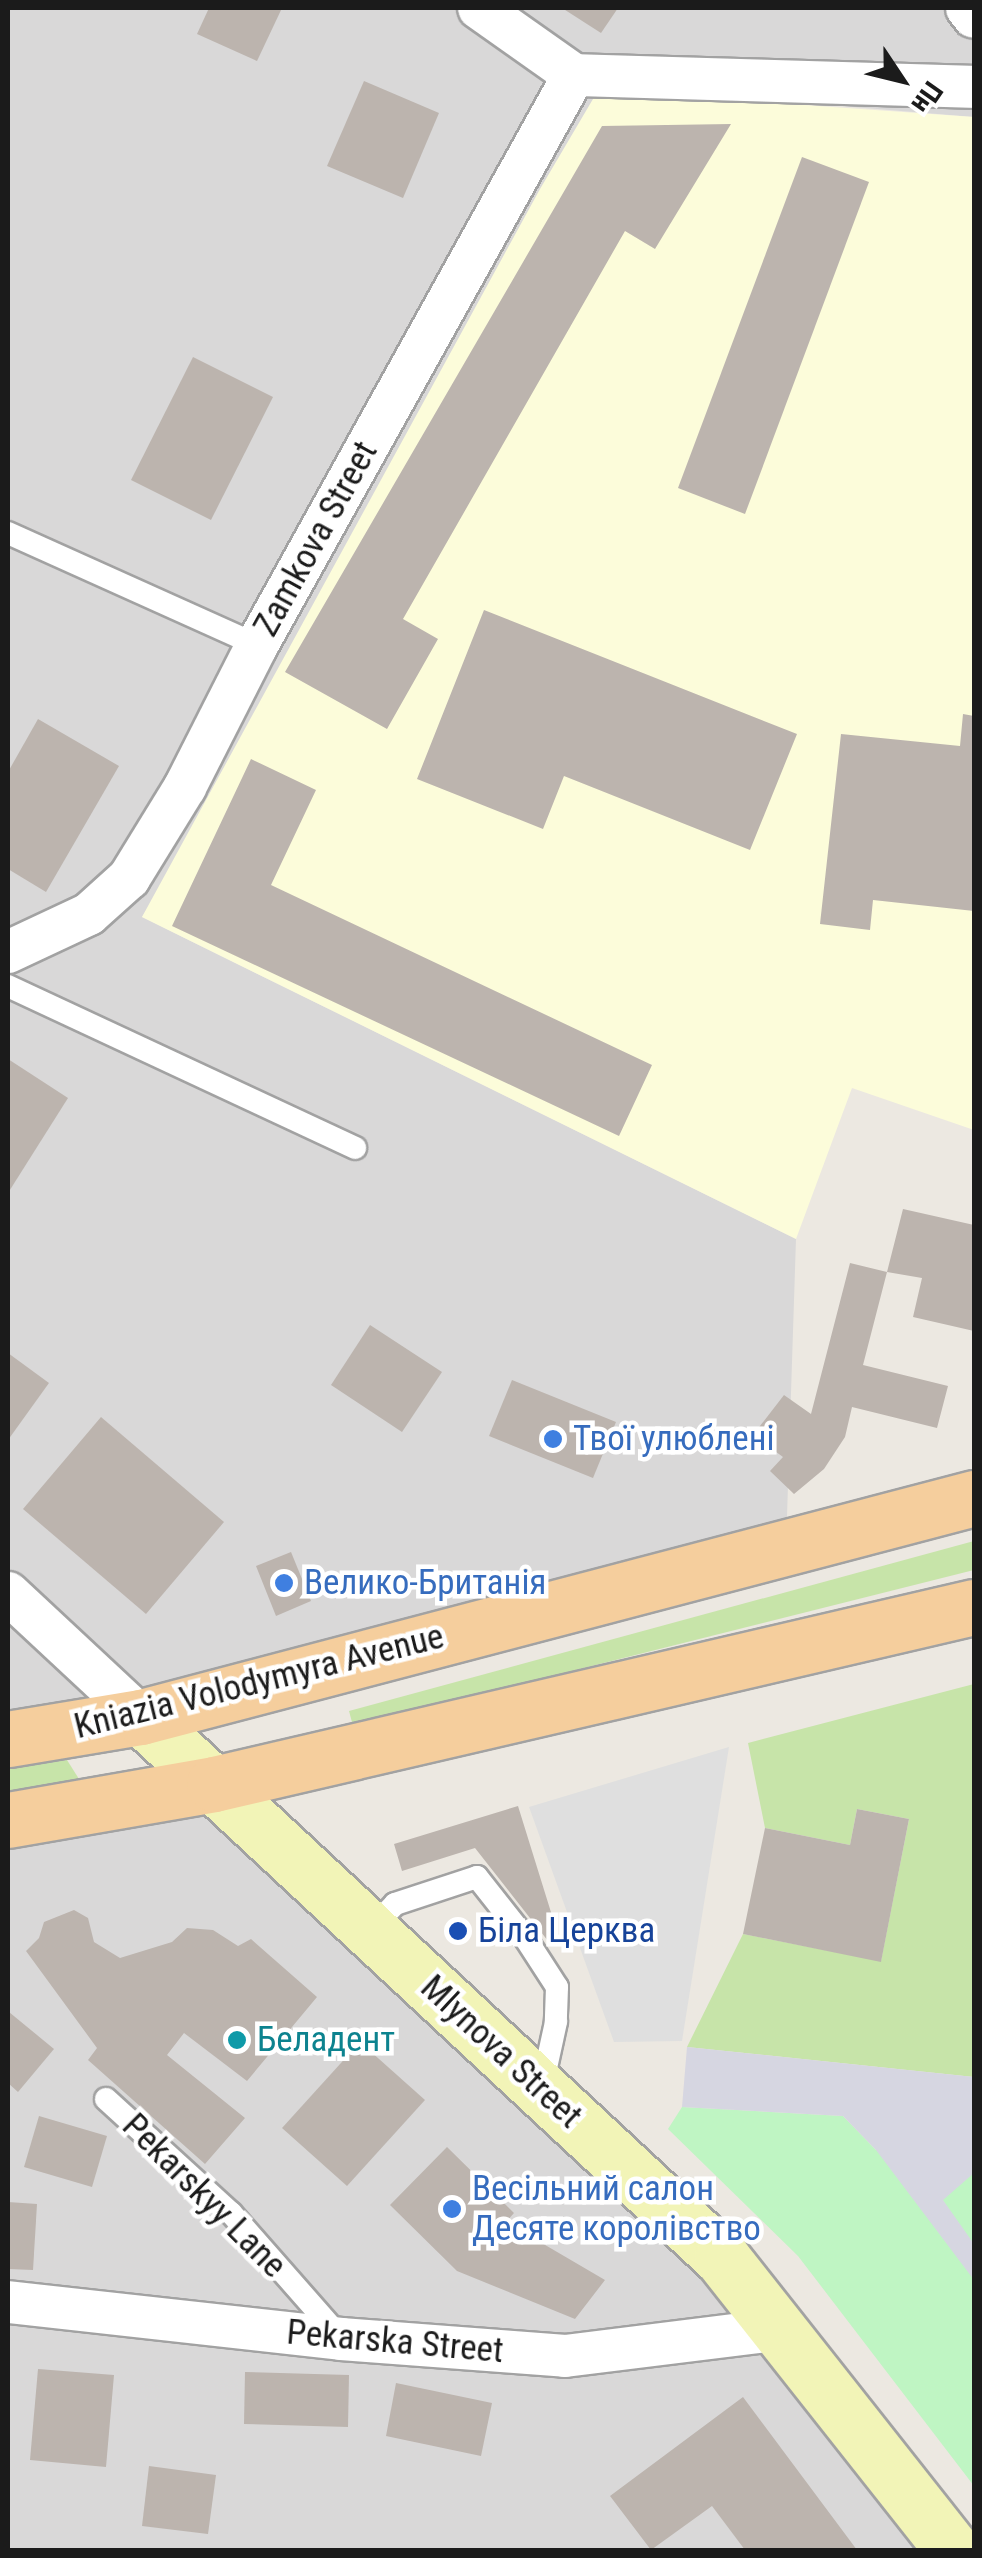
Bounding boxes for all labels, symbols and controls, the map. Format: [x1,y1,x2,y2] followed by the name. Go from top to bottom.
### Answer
[852,30,952,130] north arrow
[905,75,949,120] text: Пн
[245,434,387,644] street label: Zamkova Street
[573,1418,775,1460] place label: Твої улюблені
[542,1428,564,1450] marker: Твої улюблені
[304,1562,546,1604] place label: Велико-Британія
[273,1572,295,1594] marker: Велико-Британія
[70,1616,448,1748] street label: Kniazia Volodymyra Avenue
[478,1910,655,1952] place label: Біла Церква
[447,1920,469,1942] marker: Біла Церква
[412,1967,590,2137] street label: Mlynova Street
[257,2019,395,2061] place label: Беладент
[226,2029,248,2051] marker: Беладент
[113,2105,295,2287] street label: Pekarskyy Lane
[472,2168,761,2250] place label: Весільний салон Десяте королівство
[441,2198,463,2220] marker: Весільний салон Десяте королівство
[285,2312,505,2372] street label: Pekarska Street

